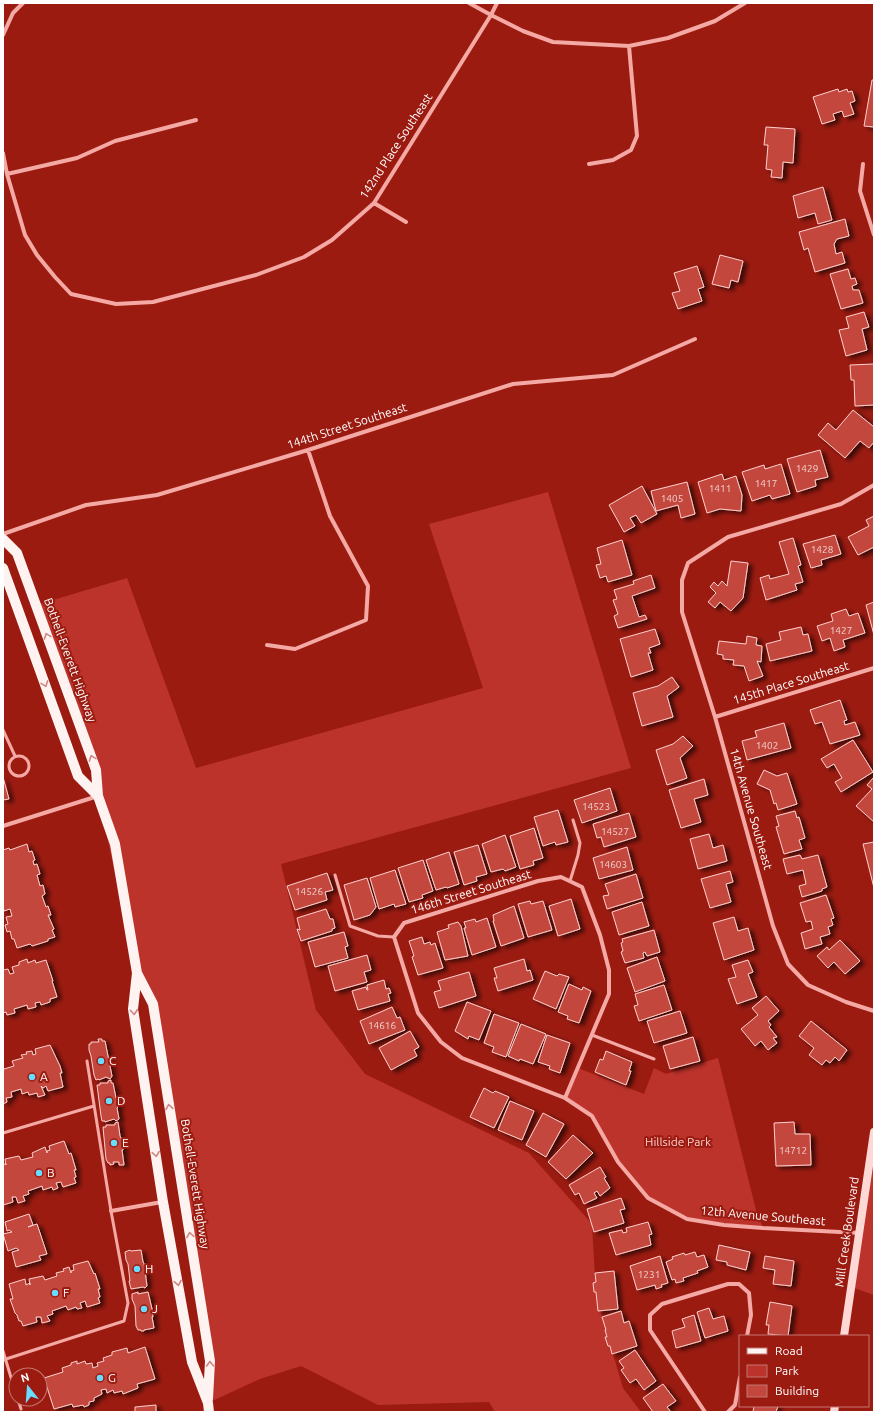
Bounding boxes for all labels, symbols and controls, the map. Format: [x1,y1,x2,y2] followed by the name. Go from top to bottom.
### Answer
[357,90,435,201] street label: 142nd Place Southeast
[285,400,409,451] street label: 144th Street Southeast
[796,463,818,474] house number: 1429
[755,478,777,489] house number: 1417
[709,483,731,494] house number: 1411
[661,493,683,504] house number: 1405
[811,544,834,555] house number: 1428
[42,596,99,724] street label: Bothell-Everett Highway
[830,625,852,636] house number: 1427
[43,633,52,640] one-way arrow
[731,659,851,706] street label: 145th Place Southeast
[40,680,49,687] one-way arrow
[756,740,778,751] house number: 1402
[728,747,775,871] street label: 14th Avenue Southeast
[88,755,96,762] one-way arrow
[582,801,610,812] house number: 14523
[601,826,629,837] house number: 14527
[599,859,627,870] house number: 14603
[409,867,533,916] street label: 146th Street Southeast
[295,886,323,897] house number: 14526
[130,1009,139,1015] one-way arrow
[368,1020,396,1031] house number: 14616
[109,1054,117,1067] place label: C
[96,1056,106,1066] marker: C
[40,1070,48,1083] place label: A
[27,1072,37,1082] marker: A
[117,1094,125,1107] place label: D
[104,1096,114,1106] marker: D
[166,1104,174,1110] one-way arrow
[179,1118,212,1250] street label: Bothell-Everett Highway
[645,1135,711,1148] park label: Hillside Park
[122,1136,129,1149] place label: E
[109,1138,119,1148] marker: E
[779,1145,807,1156] house number: 14712
[151,1151,159,1158] one-way arrow
[47,1166,55,1179] place label: B
[34,1168,44,1178] marker: B
[832,1176,861,1288] street label: Mill Creek Boulevard
[700,1204,826,1227] street label: 12th Avenue Southeast
[186,1232,195,1238] one-way arrow
[145,1262,153,1275] place label: H
[132,1264,142,1274] marker: H
[638,1269,660,1280] house number: 1231
[173,1279,181,1286] one-way arrow
[63,1286,69,1299] place label: F
[50,1288,60,1298] marker: F
[152,1302,158,1315] place label: J
[139,1304,149,1314] marker: J
[739,1335,869,1407] legend
[775,1344,803,1357] text: Road
[205,1361,214,1367] one-way arrow
[775,1364,799,1377] text: Park
[8,1367,48,1407] north arrow
[19,1370,31,1384] text: N
[108,1371,116,1384] place label: G
[95,1373,105,1383] marker: G
[775,1384,819,1397] text: Building

